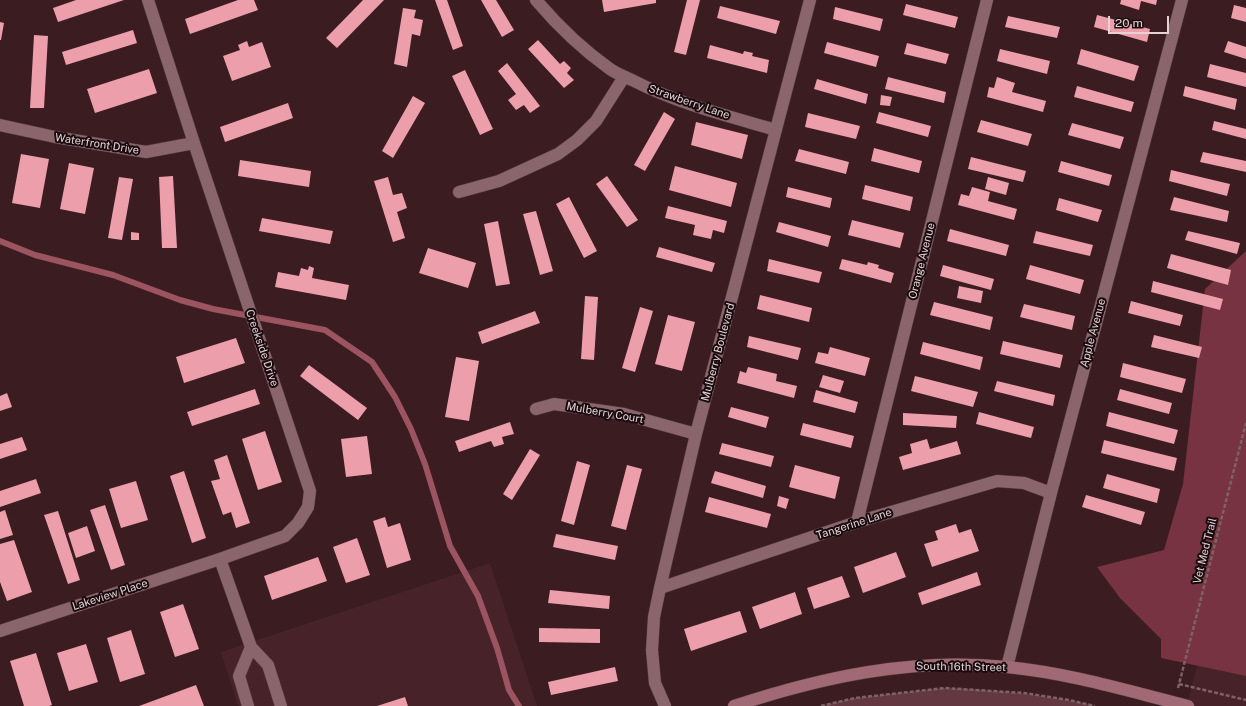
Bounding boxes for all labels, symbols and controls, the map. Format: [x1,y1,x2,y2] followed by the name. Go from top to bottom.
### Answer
[1110,8,1171,34] scale bar
[1115,16,1143,30] text: 20 m
[647,82,731,122] street label: Strawberry Lane
[54,131,140,157] street label: Waterfront Drive
[906,222,938,300] street label: Orange Avenue
[1077,297,1109,369] street label: Apple Avenue
[699,301,737,403] street label: Mulberry Boulevard
[243,308,281,388] street label: Creekside Drive
[565,400,645,426] street label: Mulberry Court
[815,506,893,542] street label: Tangerine Lane
[1190,517,1220,585] street label: Vet Med Trail
[71,577,149,613] street label: Lakeview Place
[916,660,1006,674] street label: South 16th Street

